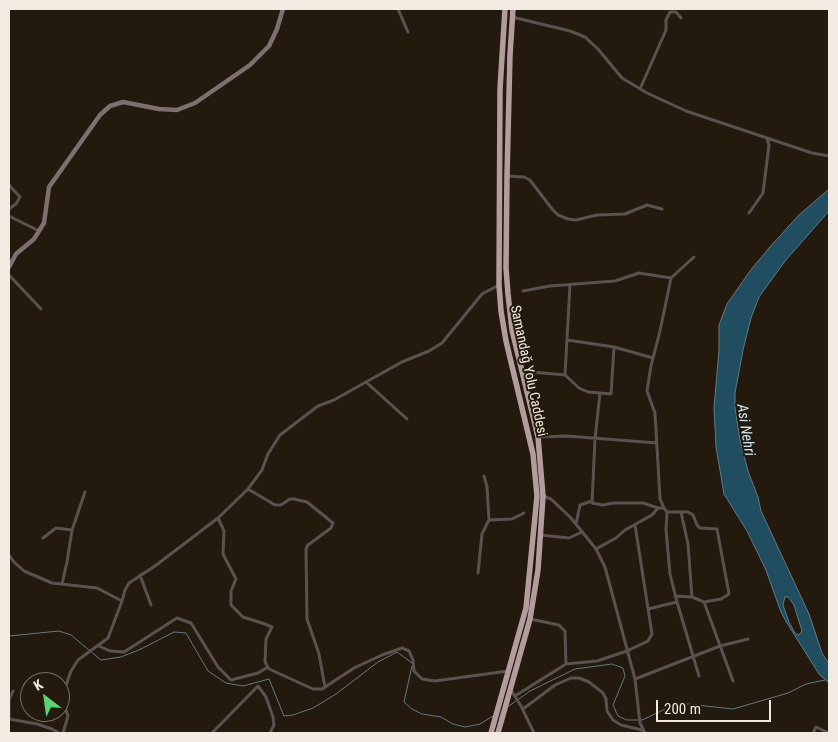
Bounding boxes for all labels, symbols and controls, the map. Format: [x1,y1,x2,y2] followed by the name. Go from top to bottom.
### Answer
[506,304,550,438] street label: Samandağ Yolu Caddesi
[732,403,758,457] water label: Asi Nehri
[20,672,70,722] north arrow
[31,676,45,694] text: K
[658,690,773,722] scale bar
[664,700,701,718] text: 200 m

